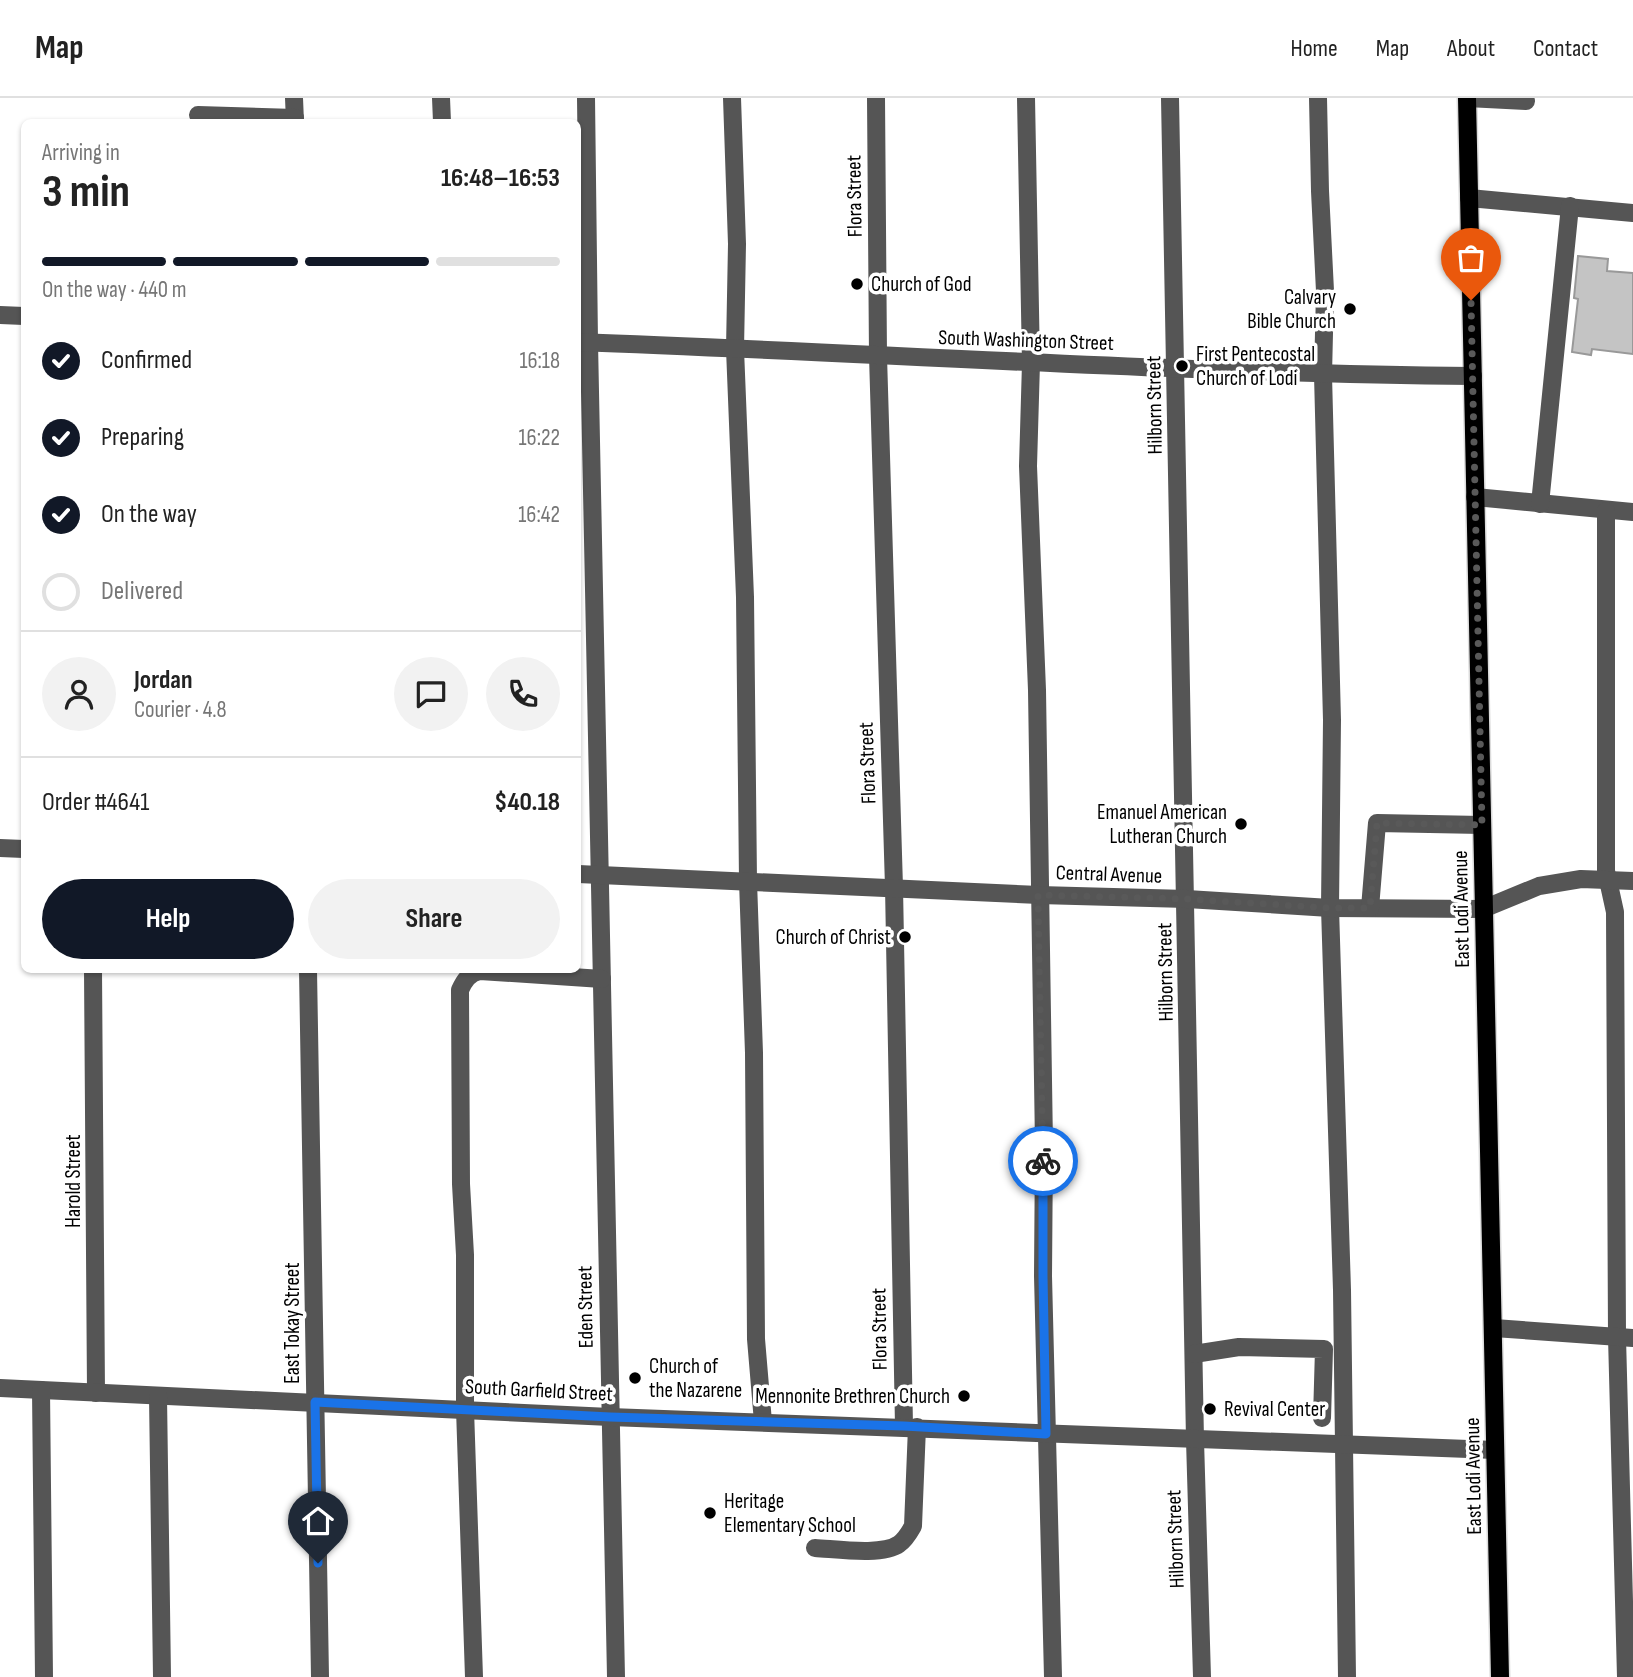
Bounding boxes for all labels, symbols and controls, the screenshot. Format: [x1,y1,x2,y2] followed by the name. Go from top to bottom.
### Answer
[35,28,84,68] text: Map
[1290,34,1338,63] text: Home
[1376,34,1409,63] text: Map
[1447,34,1495,63] text: About
[1533,34,1598,63] text: Contact
[42,139,120,167] text: Arriving in
[841,155,868,237] street label: Flora Street
[441,163,560,194] text: 16:48–16:53
[42,165,130,220] text: 3 min
[1441,228,1501,300] pin
[1452,239,1490,277] icon: bag
[871,272,971,297] place label: Church of God
[42,276,187,304] text: On the way · 440 m
[849,276,865,292] marker: Church of God
[1247,285,1336,334] place label: Calvary Bible Church
[1342,301,1358,317] marker: Calvary Bible Church
[938,325,1114,356] street label: South Washington Street
[42,342,80,380] icon: check
[1196,342,1315,391] place label: First Pentecostal Church of Lodi
[101,345,192,376] text: Confirmed
[519,347,560,375] text: 16:18
[1141,355,1168,454] street label: Hilborn Street
[1174,358,1190,374] marker: First Pentecostal Church of Lodi
[42,419,80,457] icon: check
[101,422,184,453] text: Preparing
[519,424,560,452] text: 16:22
[42,496,80,534] icon: check
[101,499,197,530] text: On the way
[518,501,560,529] text: 16:42
[101,576,183,607] text: Delivered
[42,657,116,731] button: person
[394,657,468,731] button: chat
[486,657,560,731] button: phone
[134,665,192,696] text: Jordan
[134,696,227,724] text: Courier · 4.8
[854,722,881,804] street label: Flora Street
[42,787,149,818] text: Order #4641
[494,787,560,818] text: $40.18
[1097,800,1227,849] place label: Emanuel American Lutheran Church
[1233,816,1249,832] marker: Emanuel American Lutheran Church
[1448,850,1475,968] street label: East Lodi Avenue
[1055,860,1163,889] street label: Central Avenue
[42,879,294,959] button: Help
[308,879,560,959] button: Share
[1152,922,1179,1021] street label: Hilborn Street
[776,925,891,950] place label: Church of Christ
[897,929,913,945] marker: Church of Christ
[1008,1126,1078,1196] courier
[61,1134,86,1228] street label: Harold Street
[1024,1142,1062,1180] icon: bike
[280,1262,305,1384] street label: East Tokay Street
[572,1266,599,1348] street label: Eden Street
[866,1288,893,1370] street label: Flora Street
[649,1354,742,1403] place label: Church of the Nazarene
[627,1370,643,1386] marker: Church of the Nazarene
[464,1374,613,1407] street label: South Garfield Street
[755,1384,950,1409] place label: Mennonite Brethren Church
[956,1388,972,1404] marker: Mennonite Brethren Church
[1224,1397,1325,1422] place label: Revival Center
[1202,1401,1218,1417] marker: Revival Center
[1460,1417,1487,1535] street label: East Lodi Avenue
[724,1489,856,1538] place label: Heritage Elementary School
[1161,1489,1190,1589] street label: Hilborn Street
[288,1491,348,1563] pin
[299,1502,337,1540] icon: home
[702,1505,718,1521] marker: Heritage Elementary School

